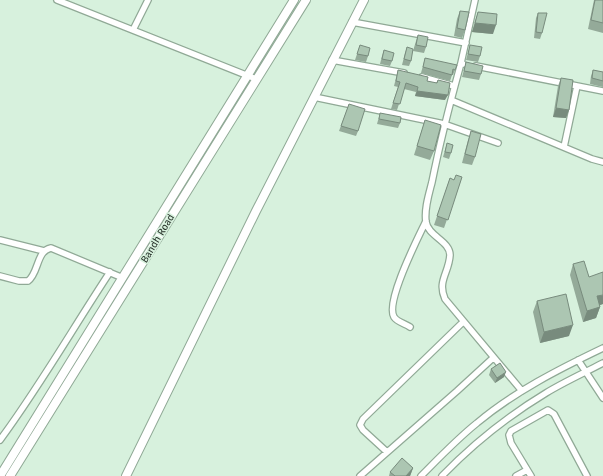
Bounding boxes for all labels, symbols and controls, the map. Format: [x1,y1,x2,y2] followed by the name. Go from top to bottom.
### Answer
[139,212,177,265] street label: Bandh Road

